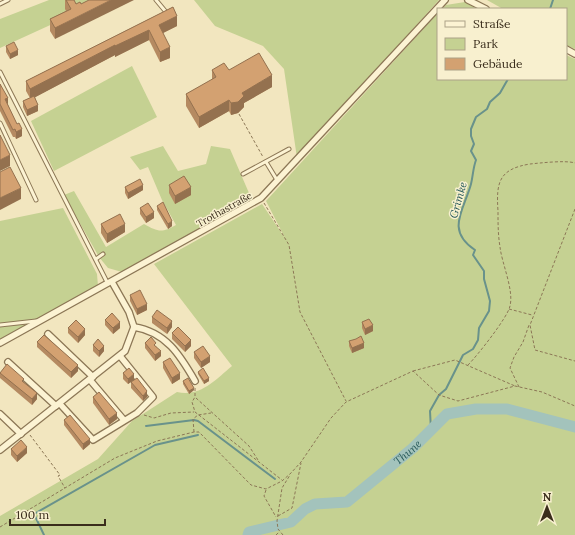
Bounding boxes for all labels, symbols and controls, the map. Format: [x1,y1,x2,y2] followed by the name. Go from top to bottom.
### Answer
[437,8,567,80] legend
[473,16,511,31] text: Straße
[473,36,499,51] text: Park
[473,56,523,71] text: Gebäude
[446,180,470,220] water label: Grimke
[194,189,255,230] street label: Trothastraße
[391,437,424,468] water label: Thune
[527,487,567,527] north arrow
[543,490,552,504] text: N
[10,501,105,527] scale bar
[16,507,49,522] text: 100 m

